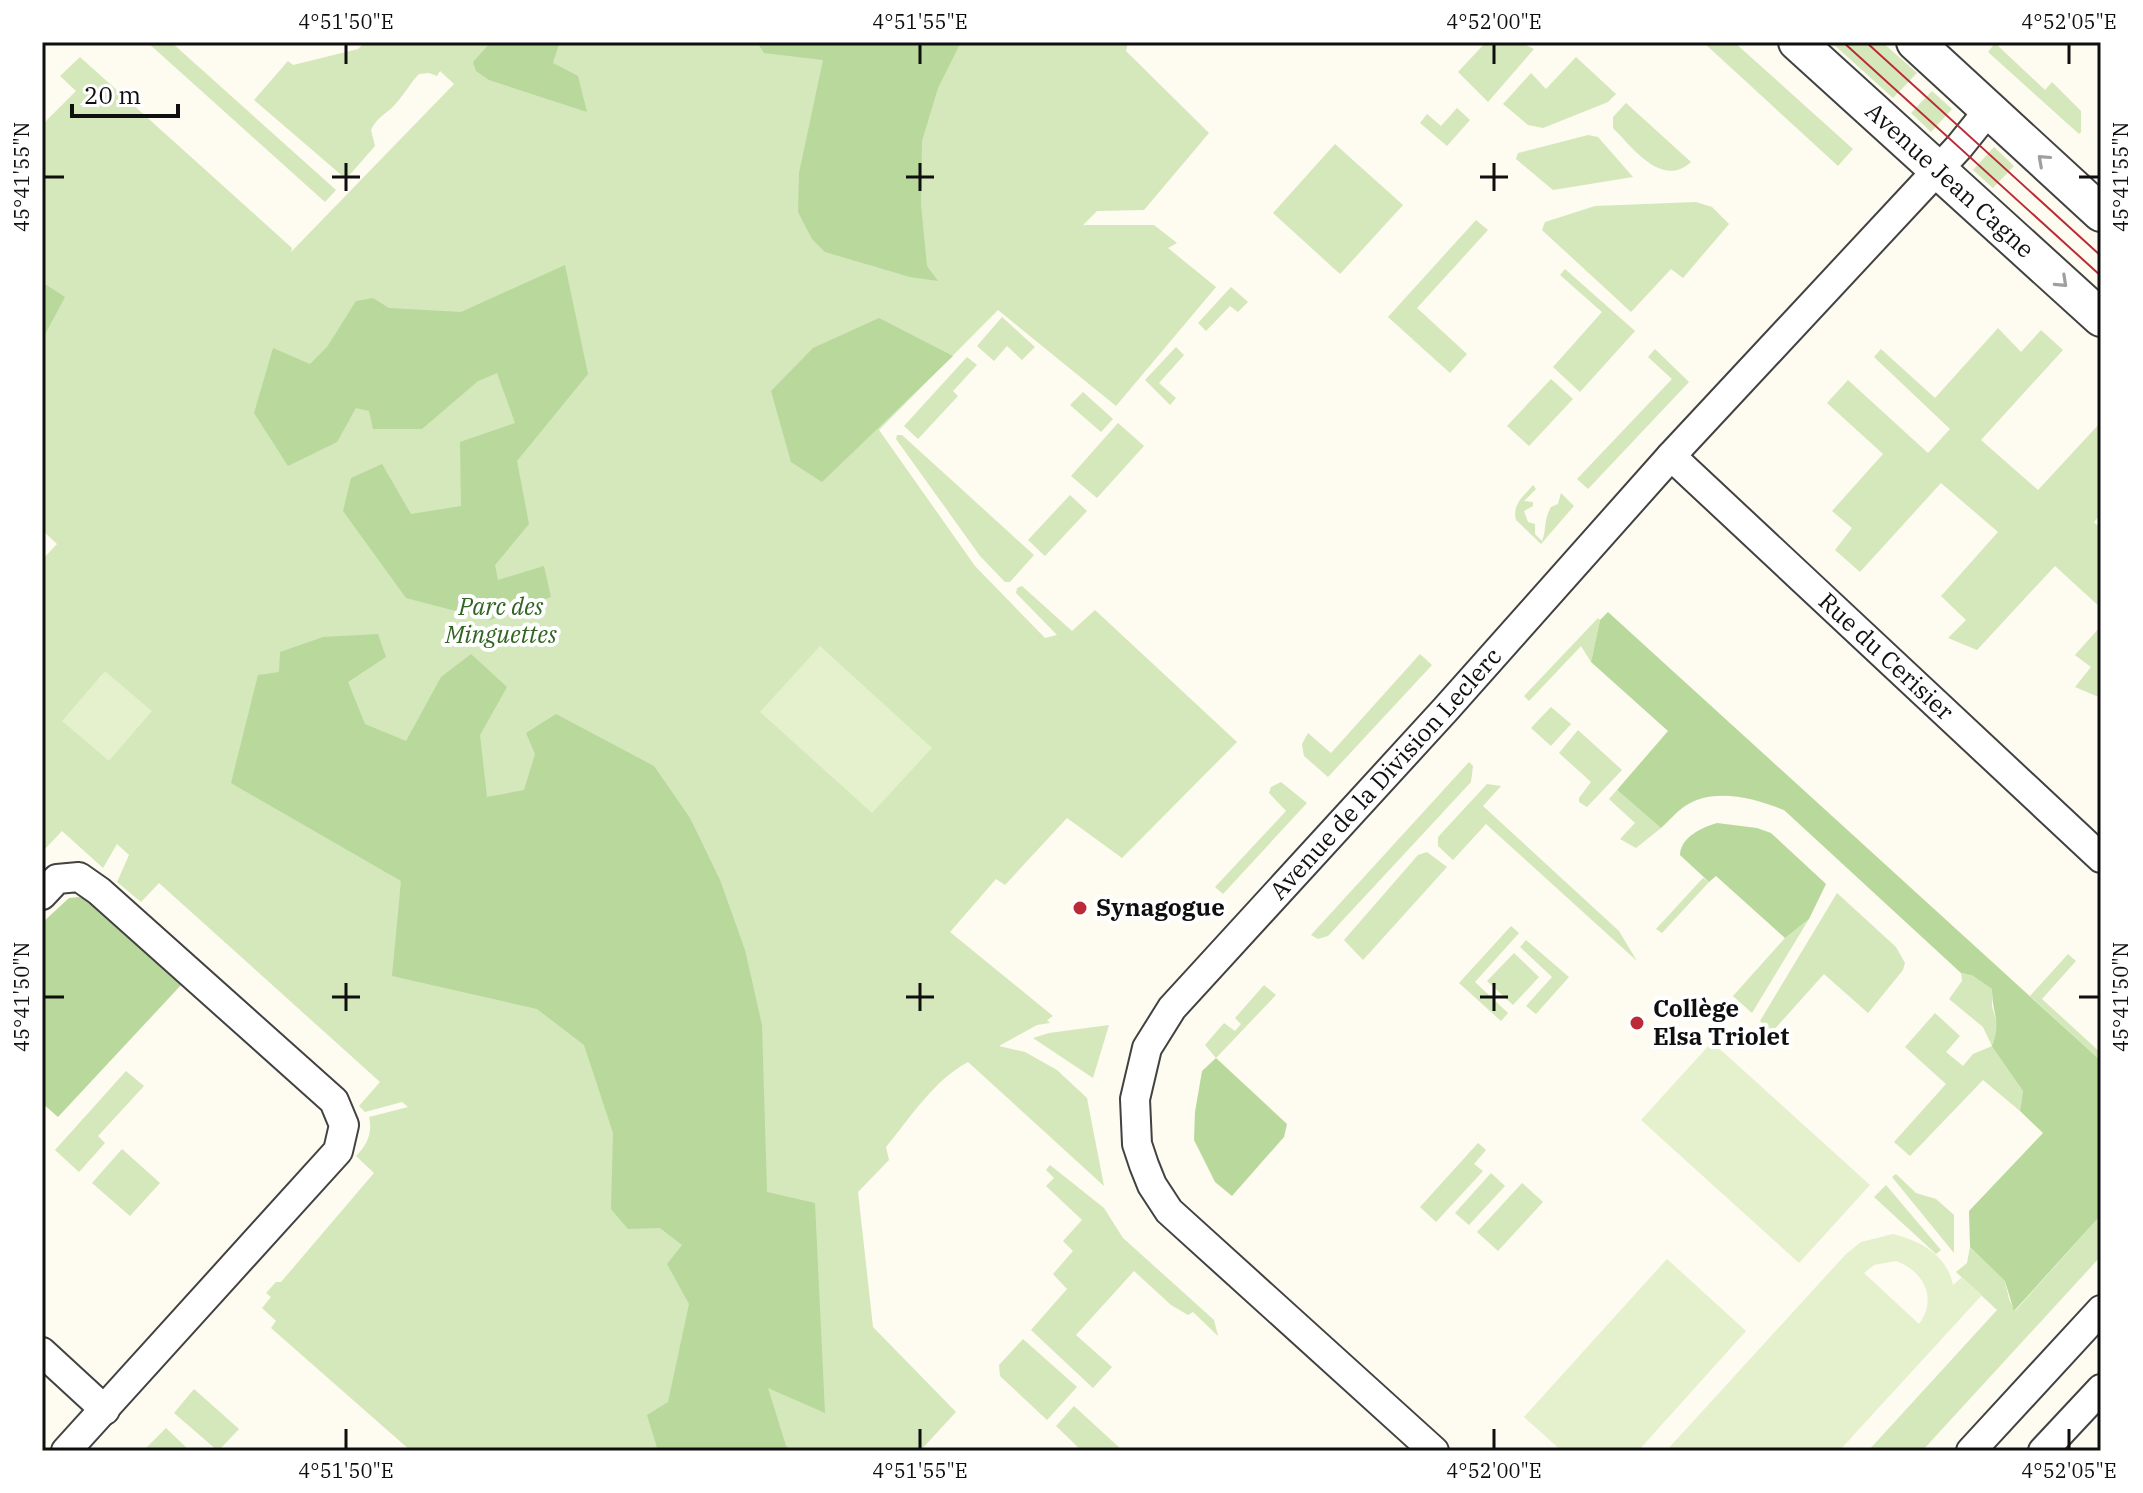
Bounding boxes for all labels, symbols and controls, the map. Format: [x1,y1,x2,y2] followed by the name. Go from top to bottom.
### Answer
[298,8,394,35] text: 4°51'50"E
[872,8,968,35] text: 4°51'55"E
[1446,8,1542,35] text: 4°52'00"E
[2021,8,2117,35] text: 4°52'05"E
[72,68,178,118] scale bar
[84,79,141,111] text: 20 m
[1859,95,2041,265] street label: Avenue Jean Cagne
[8,122,35,232] text: 45°41'55"N
[2107,122,2134,232] text: 45°41'55"N
[2038,156,2053,170] one-way arrow
[2053,273,2067,288] one-way arrow
[1812,585,1961,727] street label: Rue du Cerisier
[444,590,557,650] park label: Parc des Minguettes
[1262,640,1508,906] street label: Avenue de la Division Leclerc
[1096,891,1225,923] place label: Synagogue
[1071,899,1089,917] marker: Synagogue
[8,942,35,1052] text: 45°41'50"N
[2107,942,2134,1052] text: 45°41'50"N
[1653,992,1789,1052] place label: Collège Elsa Triolet
[1628,1014,1646,1032] marker: Collège Elsa Triolet
[298,1457,394,1484] text: 4°51'50"E
[872,1457,968,1484] text: 4°51'55"E
[1446,1457,1542,1484] text: 4°52'00"E
[2021,1457,2117,1484] text: 4°52'05"E

